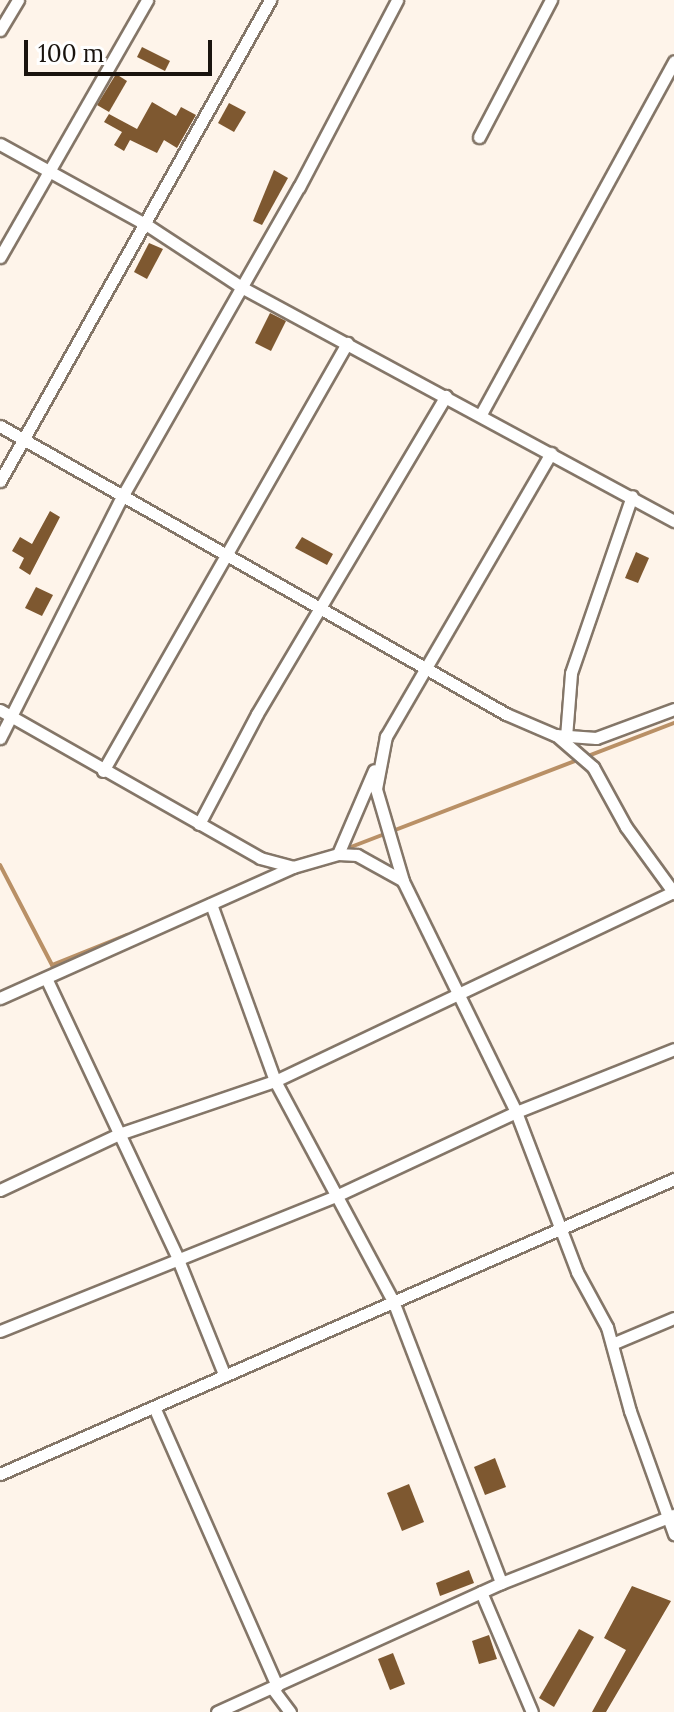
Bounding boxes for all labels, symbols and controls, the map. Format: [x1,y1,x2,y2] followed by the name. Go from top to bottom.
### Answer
[28,24,216,74] scale bar
[38,38,104,69] text: 100 m

